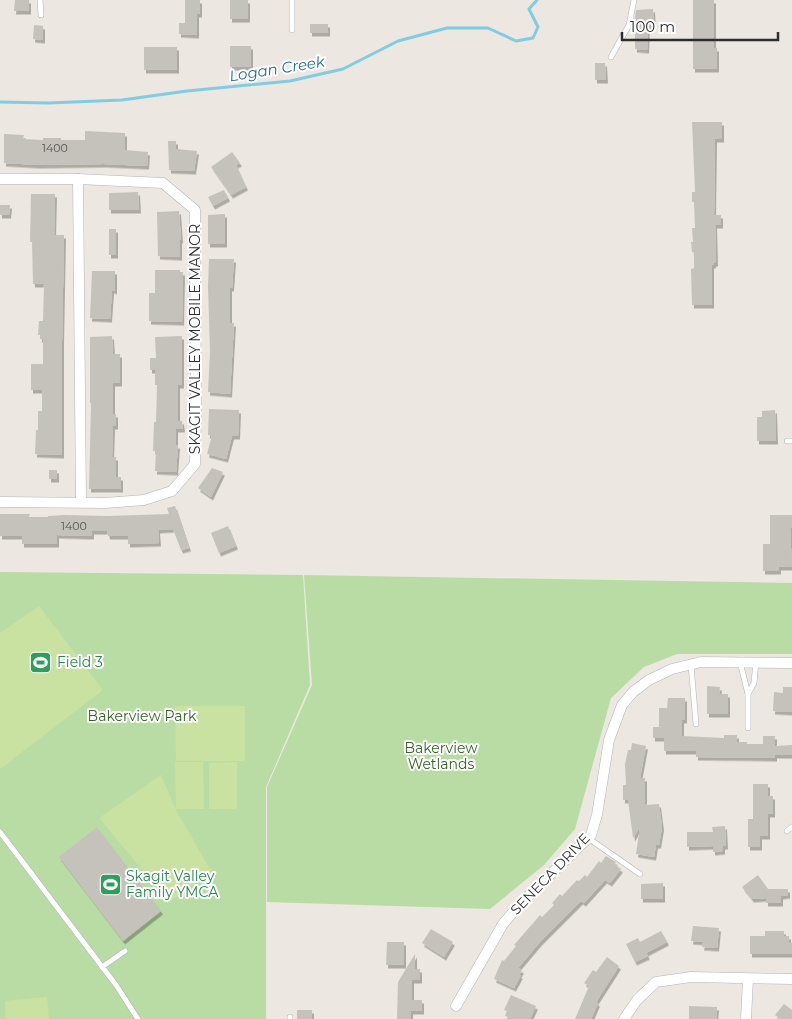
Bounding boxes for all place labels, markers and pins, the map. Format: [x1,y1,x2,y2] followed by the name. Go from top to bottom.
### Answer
[29,650,53,674] sports icon: Field 3
[57,653,103,671] place label: Field 3
[126,867,219,901] place label: Skagit Valley Family YMCA
[98,872,122,896] sports icon: Skagit Valley Family YMCA

